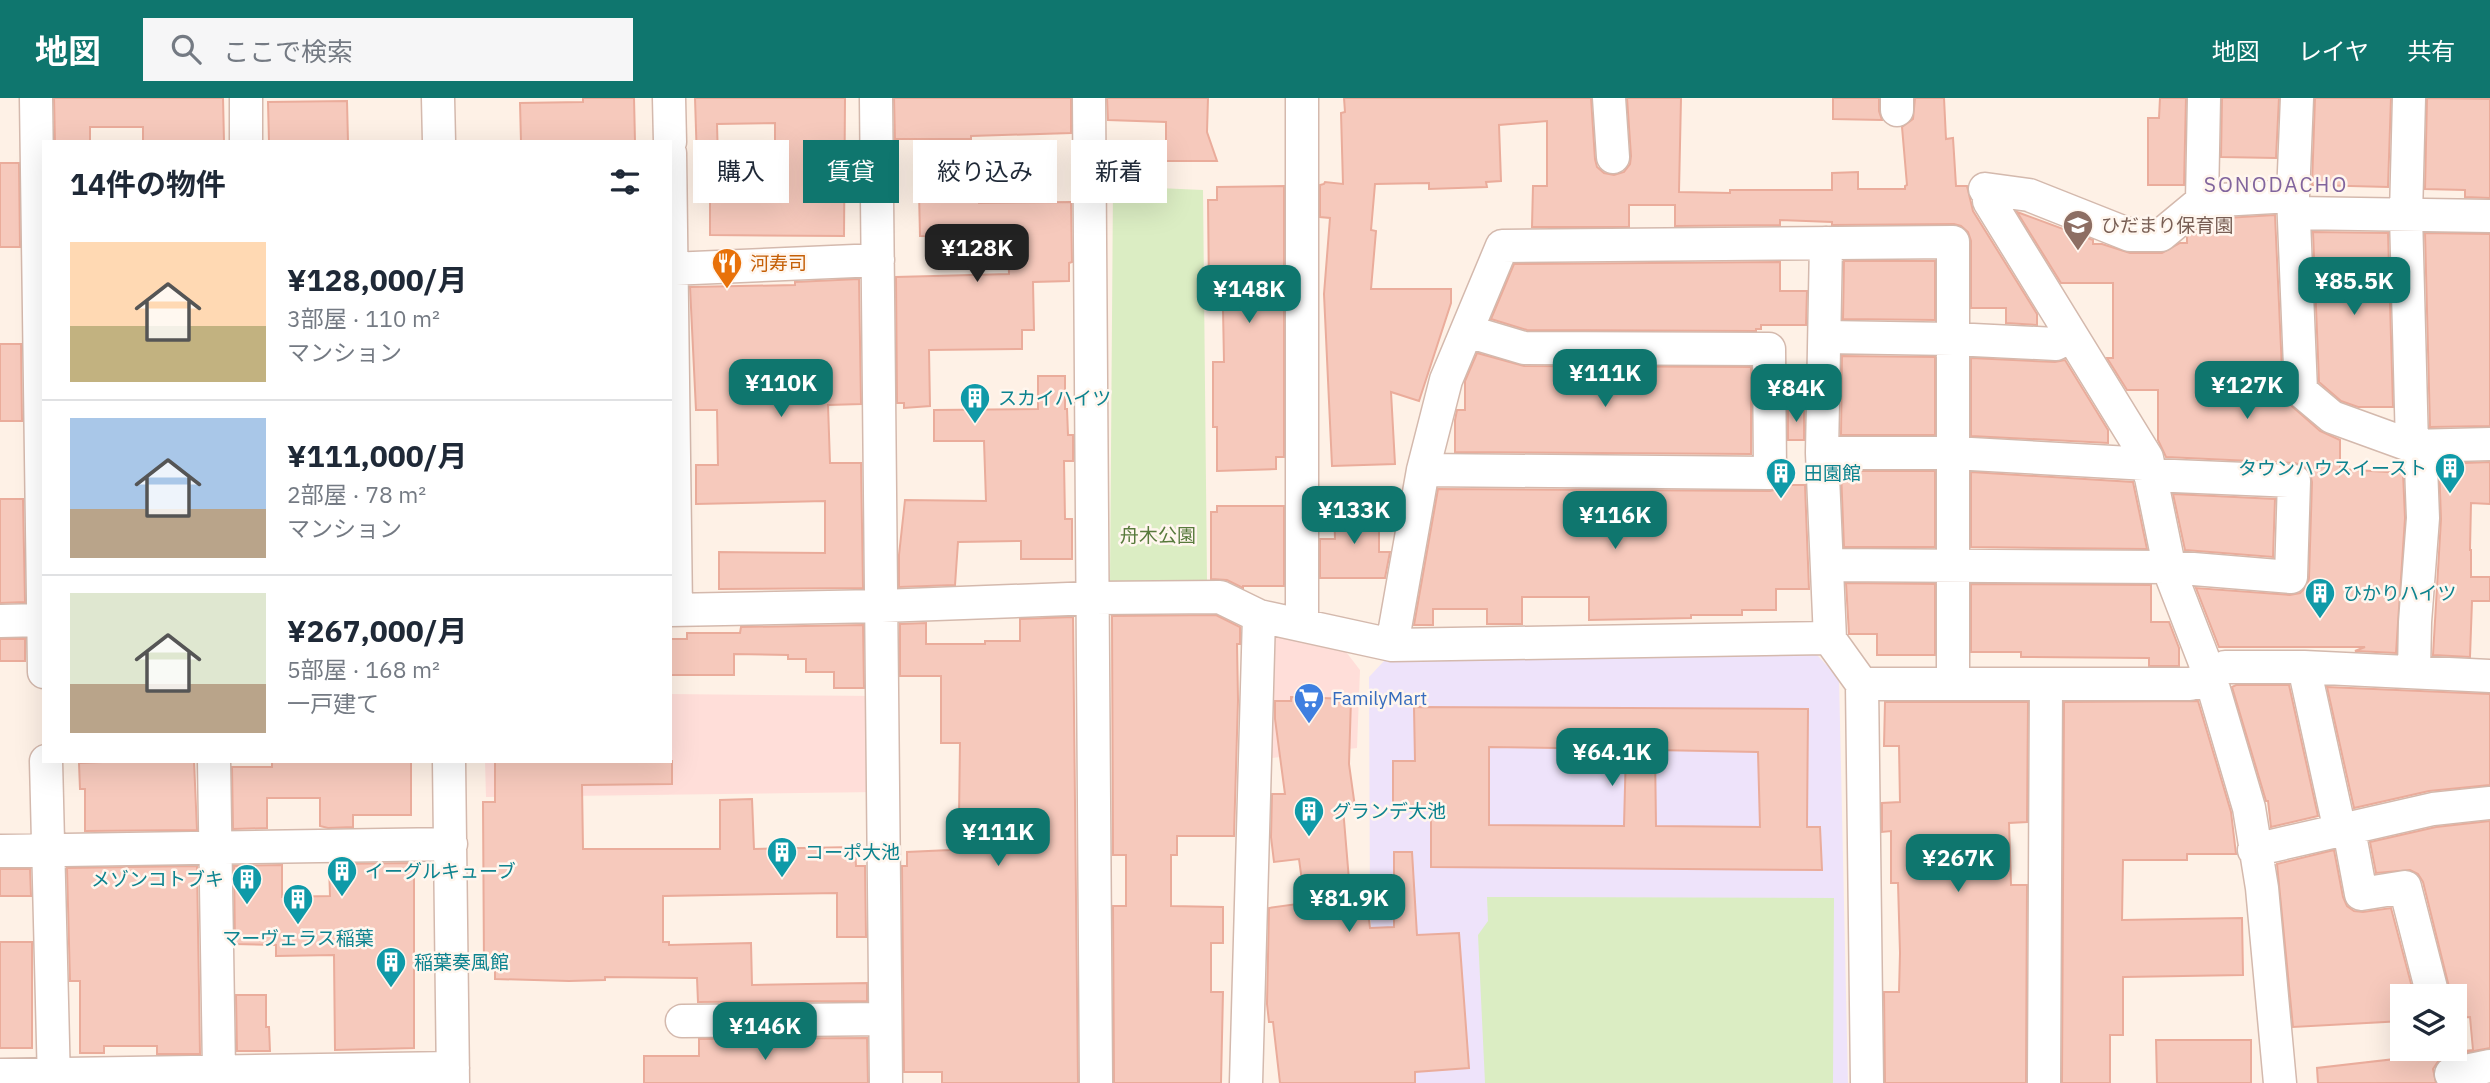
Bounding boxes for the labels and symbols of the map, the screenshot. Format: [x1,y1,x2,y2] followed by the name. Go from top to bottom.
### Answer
[2204,170,2348,198] district label: SONODACHO
[2061,208,2095,252] school or university icon: ひだまり保育園
[2101,213,2234,237] place label: ひだまり保育園
[928,225,1026,284] pin: ¥128K
[710,246,744,290] restaurant icon: 河寿司
[750,251,807,275] place label: 河寿司
[2297,258,2411,317] pin: ¥85.5K
[1200,266,1298,325] pin: ¥148K
[1556,350,1654,409] pin: ¥111K
[732,360,830,419] pin: ¥110K
[2198,362,2296,421] pin: ¥127K
[1755,364,1837,424] pin: ¥84K
[958,381,992,425] building icon: スカイハイツ
[998,386,1111,410] place label: スカイハイツ
[2433,451,2467,495] building icon: タウンハウスイースト
[1764,456,1798,500] building icon: 田園館
[2238,456,2427,480] place label: タウンハウスイースト
[1804,461,1861,485] place label: 田園館
[1305,486,1403,546] pin: ¥133K
[1566,491,1664,551] pin: ¥116K
[1120,523,1196,547] park label: 舟木公園
[2303,576,2337,620] building icon: ひかりハイツ
[2343,581,2457,605] place label: ひかりハイツ
[1292,681,1326,725] supermarket icon: FamilyMart
[1332,686,1427,710] place label: FamilyMart
[1555,728,1669,788] pin: ¥64.1K
[1292,794,1326,838] building icon: グランデ大池
[1332,799,1446,823] place label: グランデ大池
[949,808,1047,868] pin: ¥111K
[1909,834,2007,894] pin: ¥267K
[765,835,799,879] building icon: コーポ大池
[805,840,900,864] place label: コーポ大池
[325,854,359,898] building icon: イーグルキューブ
[365,859,516,883] place label: イーグルキューブ
[230,862,264,906] building icon: メゾンコトブキ
[91,867,224,891] place label: メゾンコトブキ
[1292,874,1406,934] pin: ¥81.9K
[281,882,315,926] building icon: マーヴェラス稲葉
[222,926,374,950] place label: マーヴェラス稲葉
[374,945,408,989] building icon: 稲葉奏風館
[414,950,509,974] place label: 稲葉奏風館
[716,1002,814,1062] pin: ¥146K

